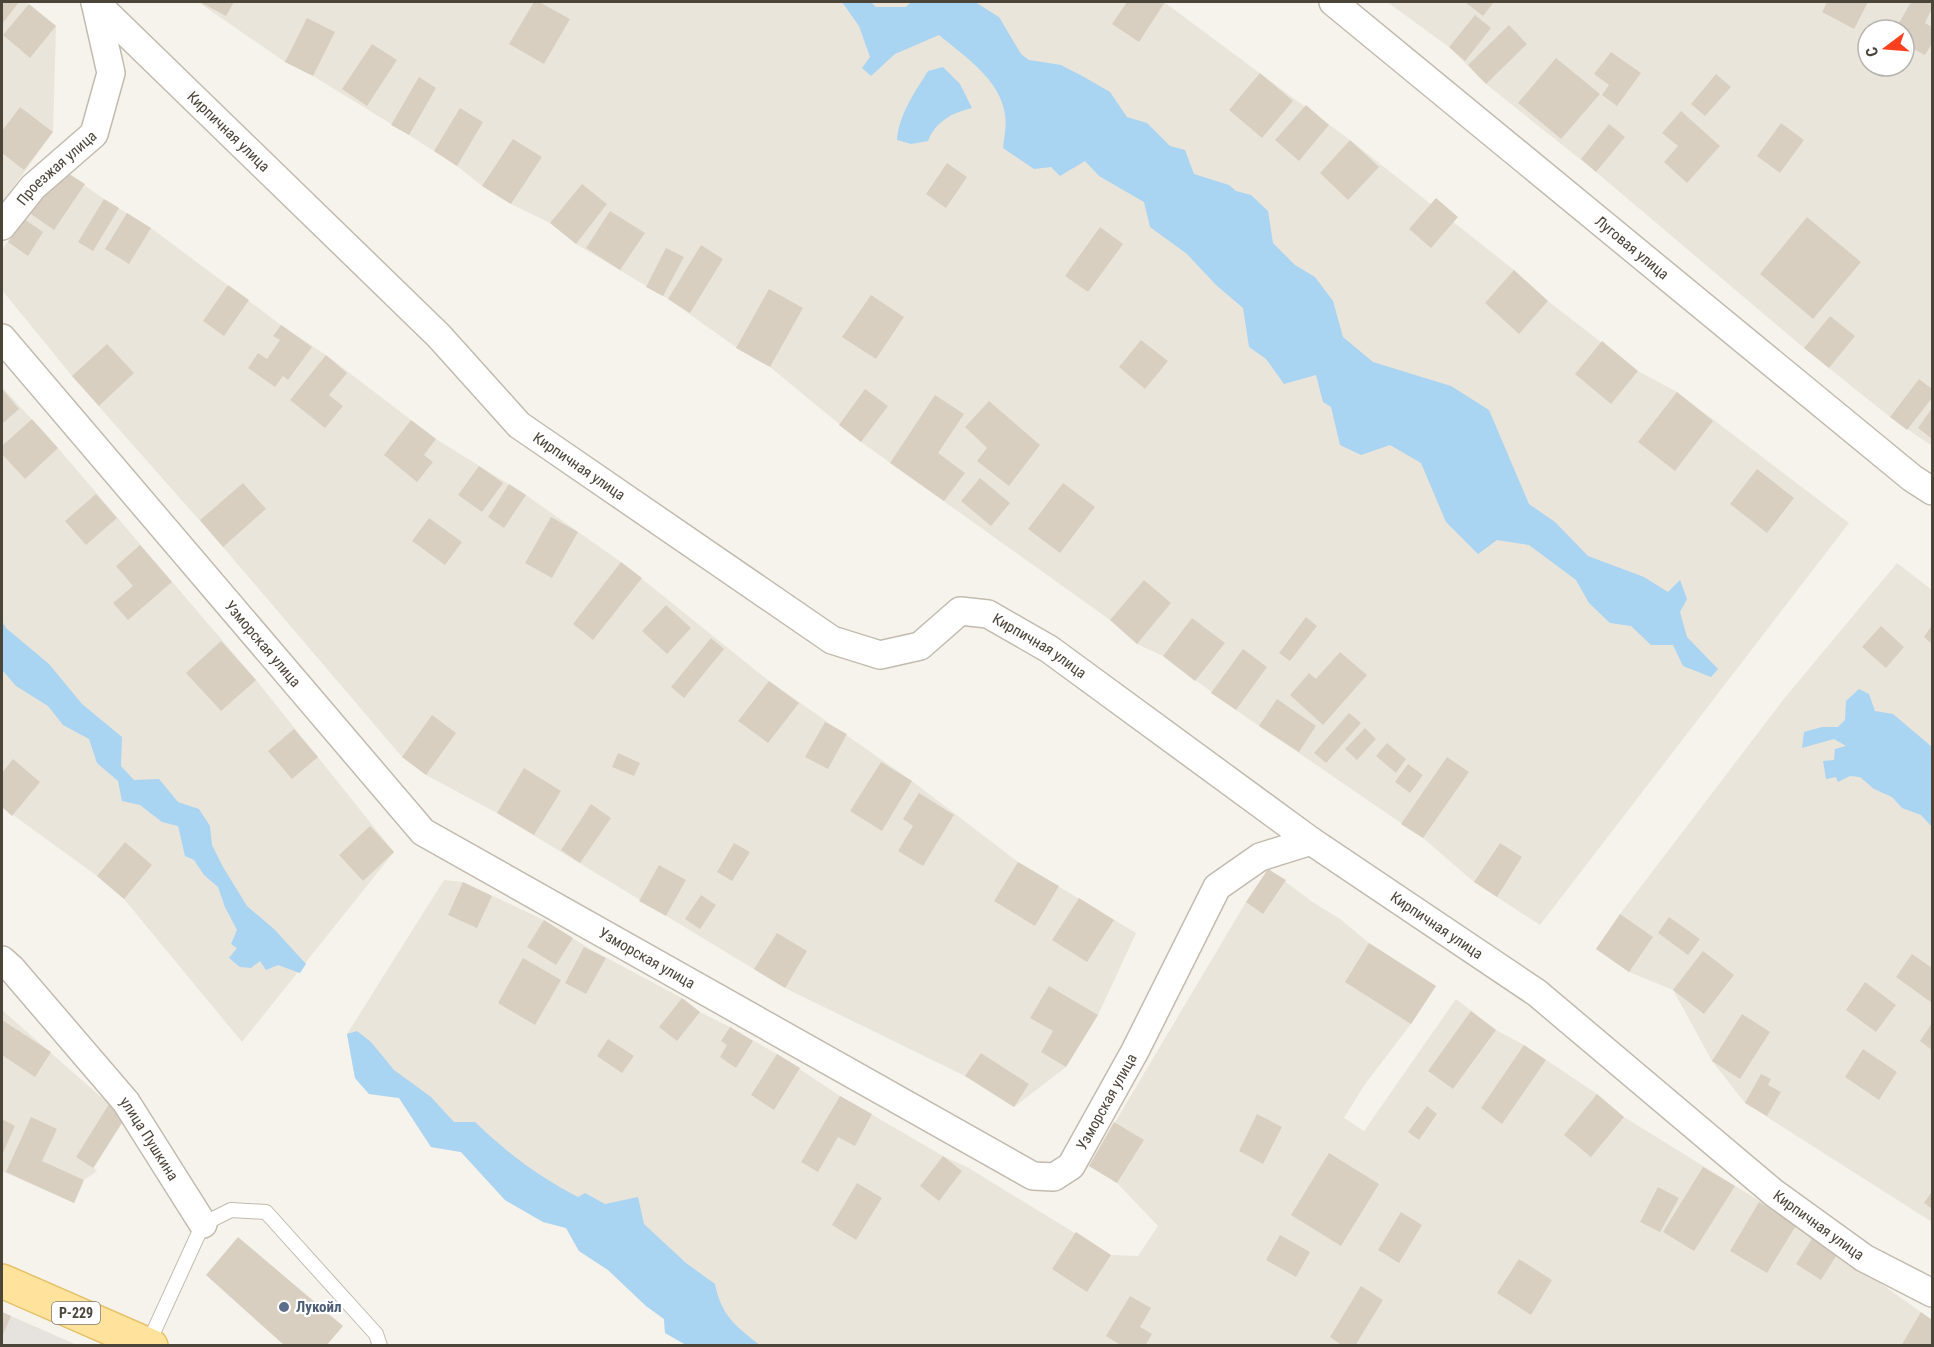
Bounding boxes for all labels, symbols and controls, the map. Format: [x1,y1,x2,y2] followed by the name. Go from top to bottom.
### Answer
[1856,18,1916,78] north arrow
[1862,45,1882,59] text: С
[184,88,273,176] street label: Кирпичная улица
[13,127,100,209] street label: Проезжая улица
[1591,212,1673,283] street label: Луговая улица
[530,428,629,504] street label: Кирпичная улица
[221,597,305,691] street label: Узморская улица
[989,610,1090,682] street label: Кирпичная улица
[1387,888,1486,963] street label: Кирпичная улица
[596,924,698,992] street label: Узморская улица
[1073,1051,1141,1153] street label: Узморская улица
[116,1093,182,1184] street label: улица Пушкина
[1770,1186,1867,1264] street label: Кирпичная улица
[296,1298,342,1316] place label: Лукойл
[277,1300,291,1314] marker: Лукойл
[52,1302,100,1324] road number: Р-229

